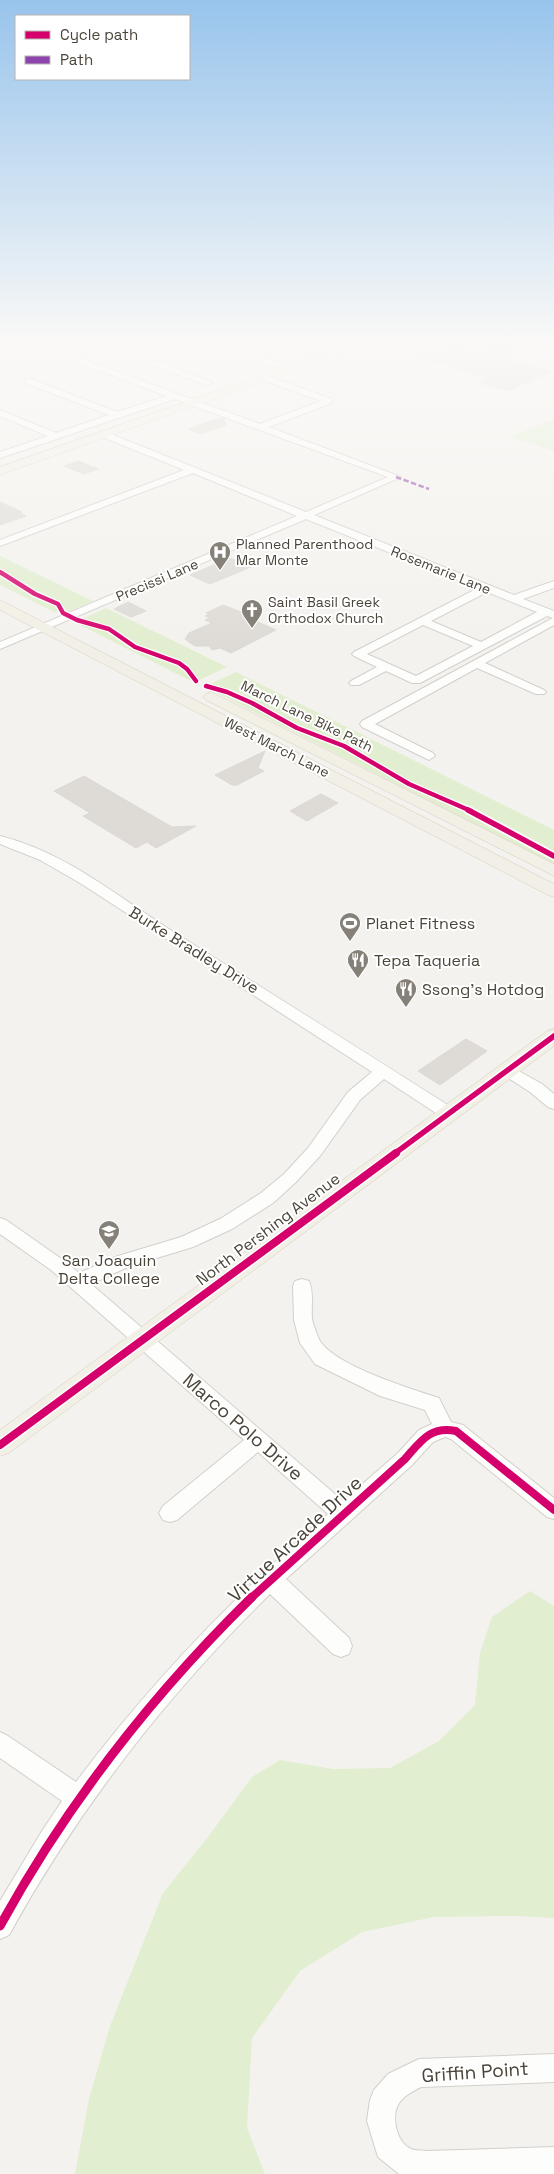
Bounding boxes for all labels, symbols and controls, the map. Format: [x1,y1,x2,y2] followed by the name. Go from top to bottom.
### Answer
[15,15,190,80] legend
[60,25,138,44] text: Cycle path
[60,50,93,69] text: Path
[236,535,373,569] place label: Planned Parenthood Mar Monte
[208,540,232,571] hospital icon: Planned Parenthood Mar Monte
[388,542,494,598] street label: Rosemarie Lane
[113,555,201,605] street label: Precissi Lane
[268,593,383,627] place label: Saint Basil Greek Orthodox Church
[240,598,264,629] church icon: Saint Basil Greek Orthodox Church
[238,676,376,756] street label: March Lane Bike Path
[221,713,333,781] street label: West March Lane
[125,902,263,998] street label: Burke Bradley Drive
[338,911,362,942] sports icon: Planet Fitness
[366,913,475,934] place label: Planet Fitness
[346,948,370,979] restaurant icon: Tepa Taqueria
[374,950,480,971] place label: Tepa Taqueria
[394,977,418,1008] restaurant icon: Ssong's Hotdog
[422,979,544,1000] place label: Ssong's Hotdog
[192,1168,344,1290] street label: North Pershing Avenue
[97,1219,121,1250] school or university icon: San Joaquin Delta College
[58,1250,160,1289] place label: San Joaquin Delta College
[178,1368,308,1486] street label: Marco Polo Drive
[223,1470,367,1608] street label: Virtue Arcade Drive
[421,2056,529,2088] street label: Griffin Point

